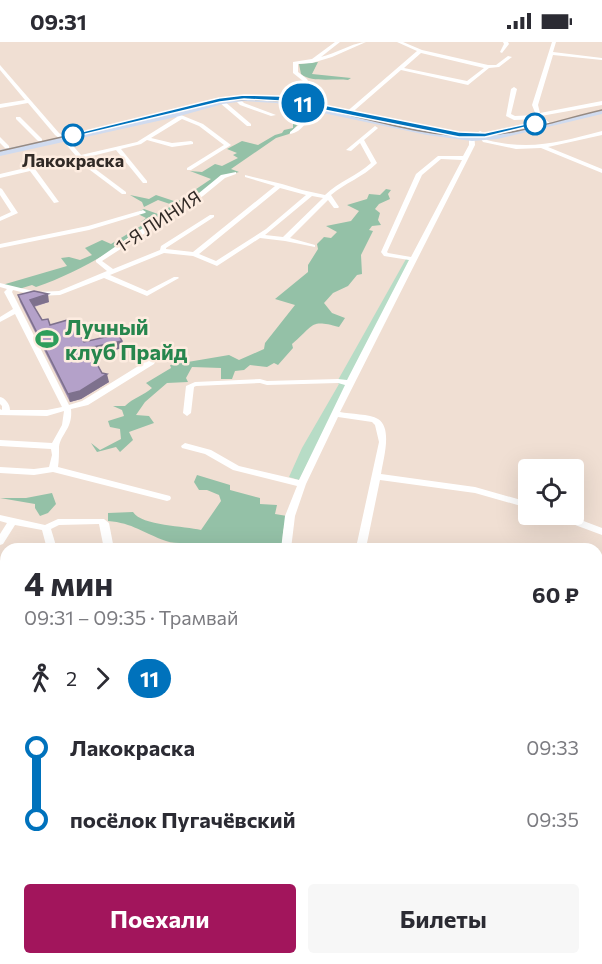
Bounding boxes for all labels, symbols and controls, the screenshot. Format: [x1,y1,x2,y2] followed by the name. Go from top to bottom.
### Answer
[30,8,87,35] text: 09:31
[276,84,330,122] line badge: 11
[293,91,313,116] text: 11
[524,113,546,135] unlabelled marker
[62,124,84,146] marker: Лакокраска
[22,149,124,171] place label: Лакокраска
[111,185,205,257] street label: 1-Я ЛИНИЯ
[65,313,188,365] place label: Лучный клуб Прайд
[34,326,60,352] sports icon: Лучный клуб Прайд
[518,459,584,525] map controls
[518,459,584,525] button: locate
[24,562,113,603] text: 4 мин
[532,581,579,608] text: 60 ₽
[24,605,238,629] text: 09:31 – 09:35 · Трамвай
[24,662,57,695] icon: walk
[86,662,119,695] icon: forward
[66,666,77,690] text: 2
[140,666,159,691] text: 11
[70,734,195,761] text: Лакокраска
[526,735,579,759] text: 09:33
[70,806,296,833] text: посёлок Пугачёвский
[526,807,579,831] text: 09:35
[24,884,296,953] button: Поехали
[308,884,579,953] button: Билеты

